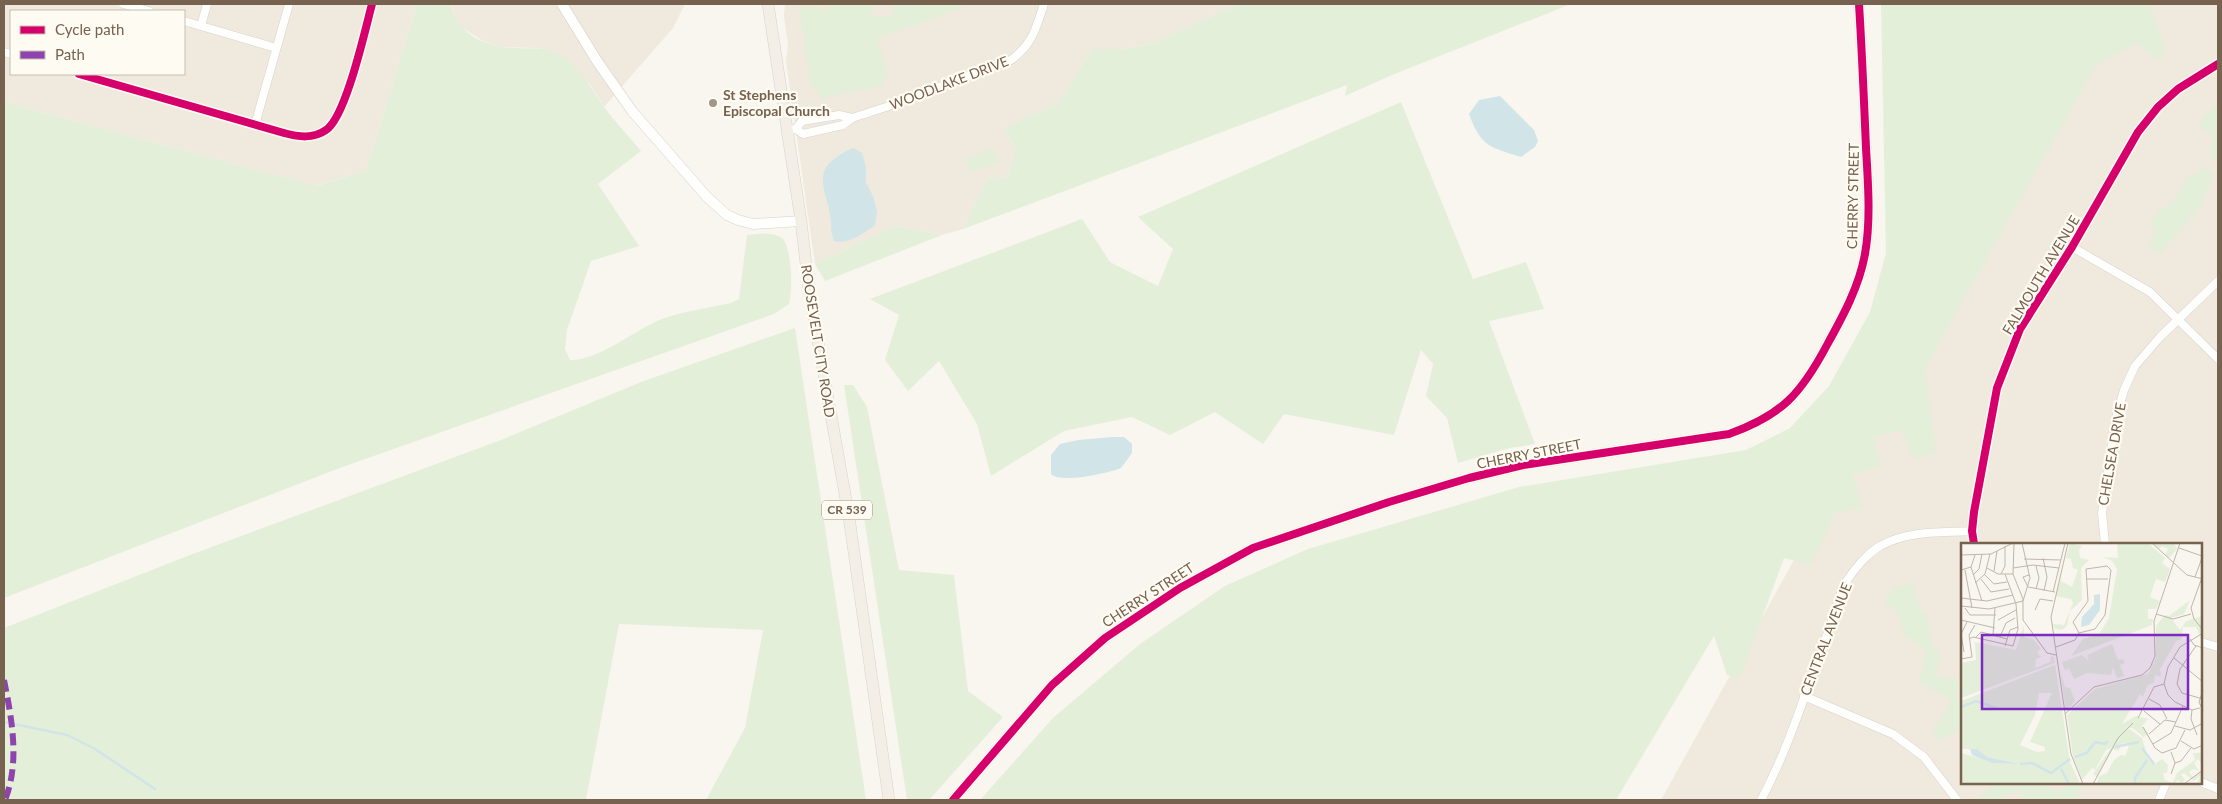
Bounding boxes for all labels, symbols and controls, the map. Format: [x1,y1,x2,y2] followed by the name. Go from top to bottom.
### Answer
[10,10,185,75] legend
[55,20,124,38] text: Cycle path
[55,45,85,63] text: Path
[887,52,1011,113] street label: WOODLAKE DRIVE
[723,86,830,119] place label: St Stephens Episcopal Church
[707,97,719,109] marker: St Stephens Episcopal Church
[1843,142,1862,249] street label: CHERRY STREET
[1998,212,2083,337] street label: FALMOUTH AVENUE
[798,263,839,419] street label: ROOSEVELT CITY ROAD
[2094,401,2129,507] street label: CHELSEA DRIVE
[1475,435,1583,472] street label: CHERRY STREET
[822,500,872,520] road number: CR 539
[1961,543,2202,784] inset map
[1099,558,1197,631] street label: CHERRY STREET
[1796,580,1855,698] street label: CENTRAL AVENUE

